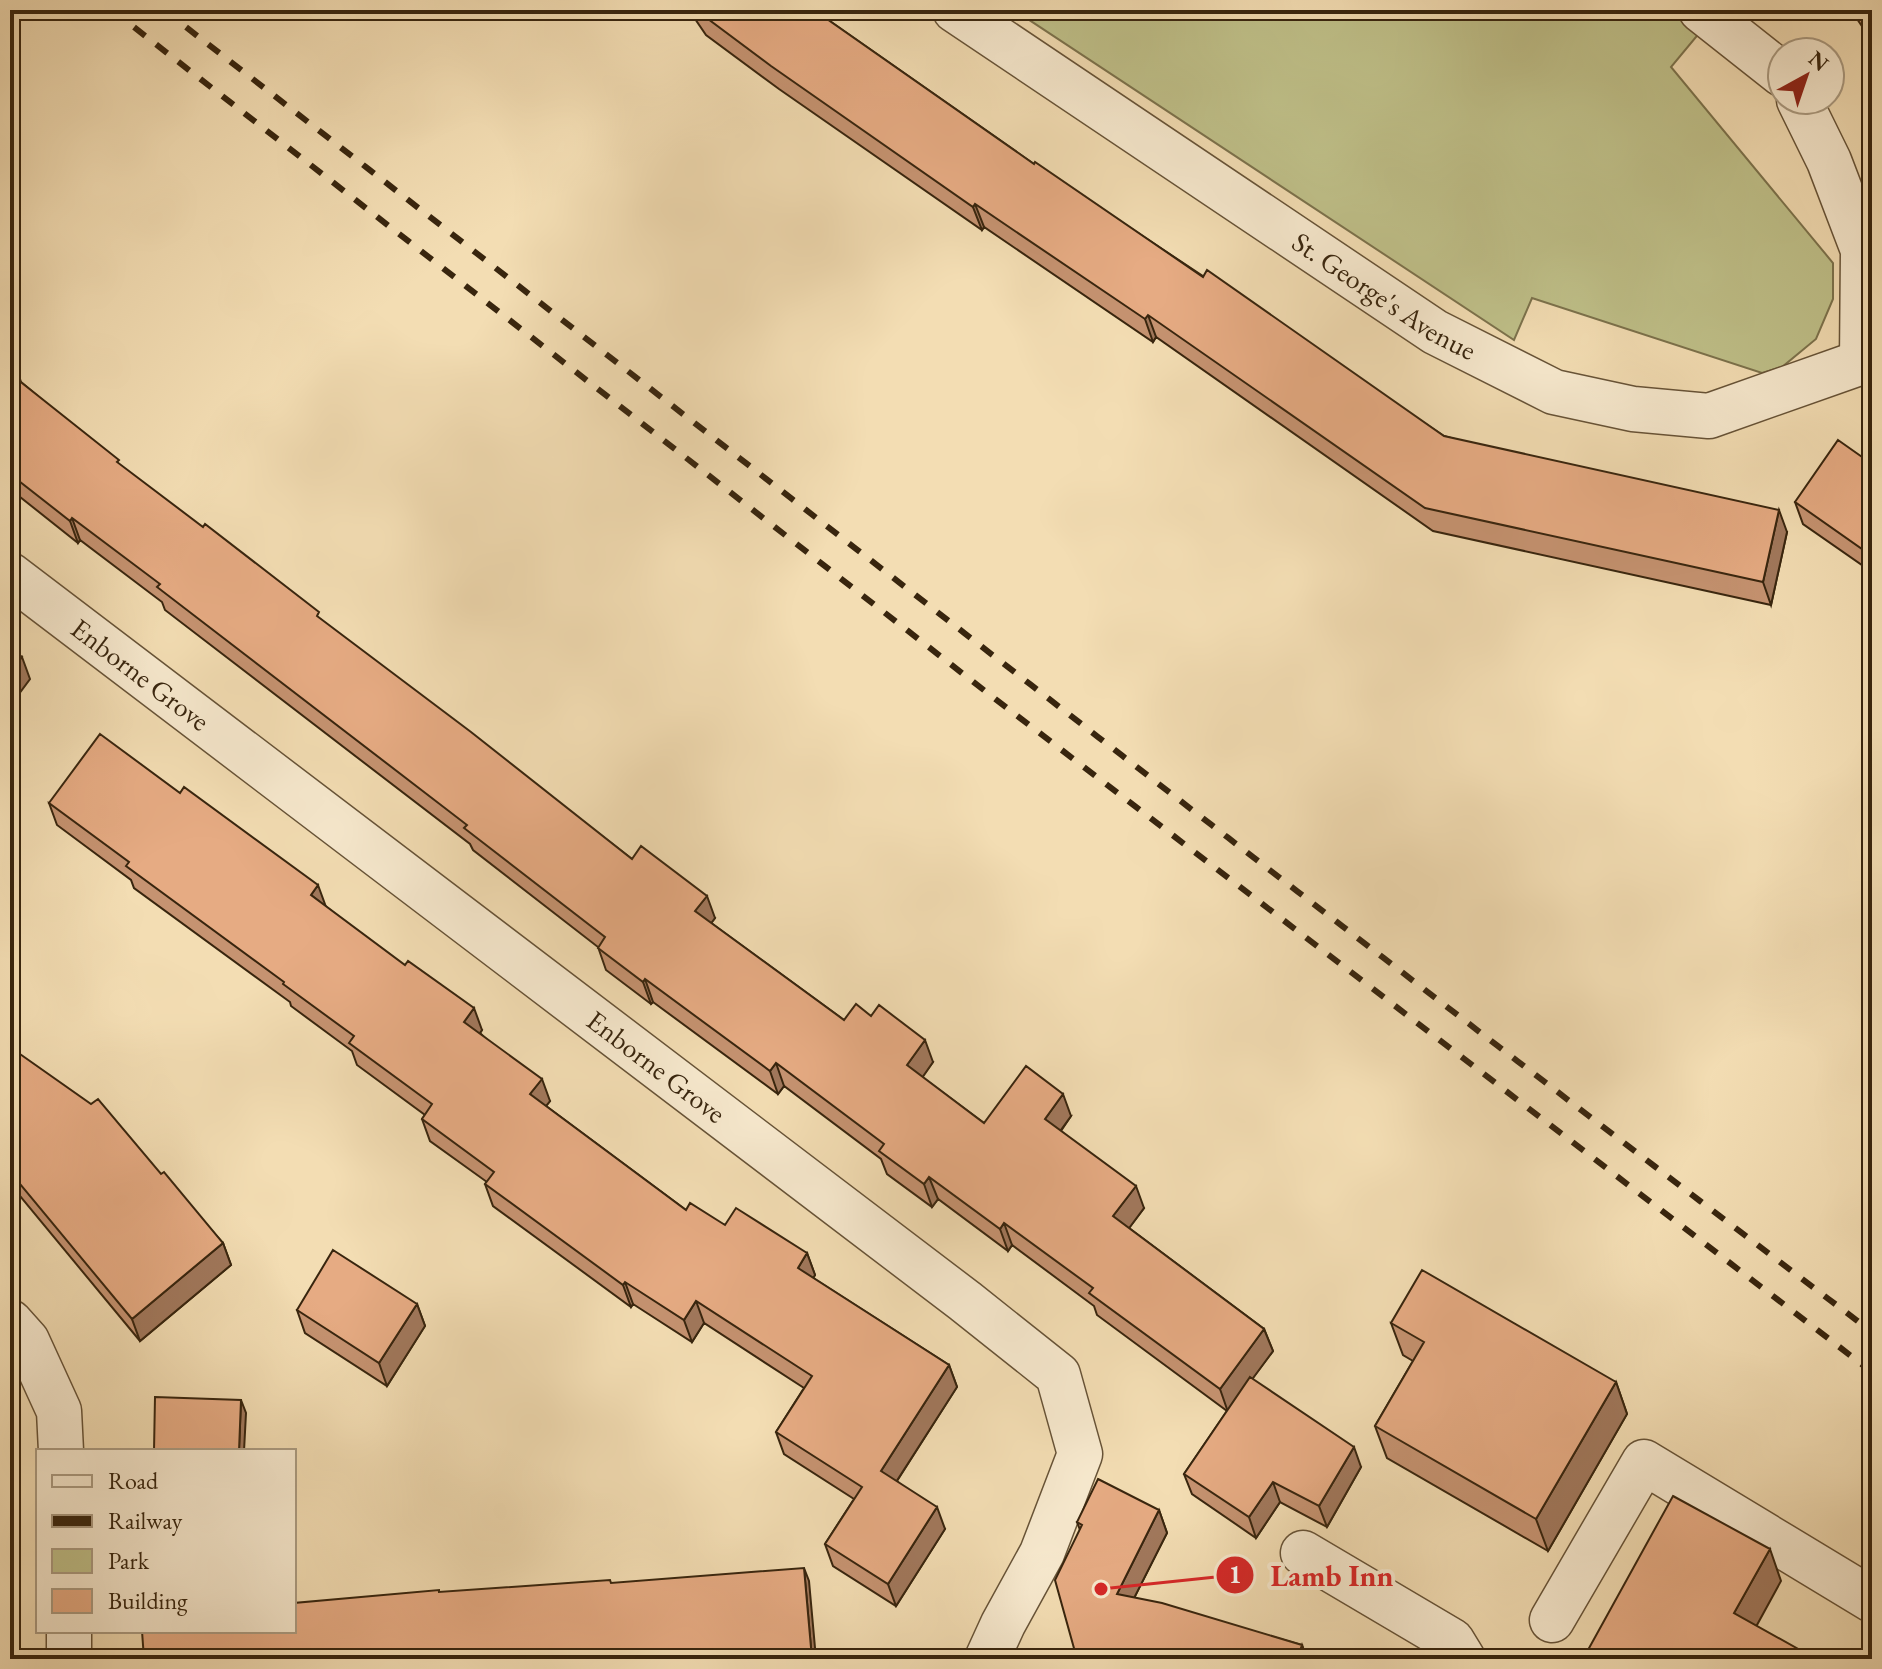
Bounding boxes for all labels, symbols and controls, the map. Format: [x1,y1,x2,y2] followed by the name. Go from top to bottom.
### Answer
[1766,36,1846,116] north arrow
[1802,44,1835,78] text: N
[1285,223,1482,368] street label: St. George's Avenue
[64,610,217,739] street label: Enborne Grove
[580,1002,733,1131] street label: Enborne Grove
[36,1449,296,1633] legend
[108,1465,159,1496] text: Road
[108,1505,183,1536] text: Railway
[108,1545,150,1576] text: Park
[1215,1548,1410,1602] callout: Lamb Inn
[1271,1556,1393,1595] text: Lamb Inn
[1229,1559,1241,1590] text: 1
[108,1585,188,1616] text: Building

